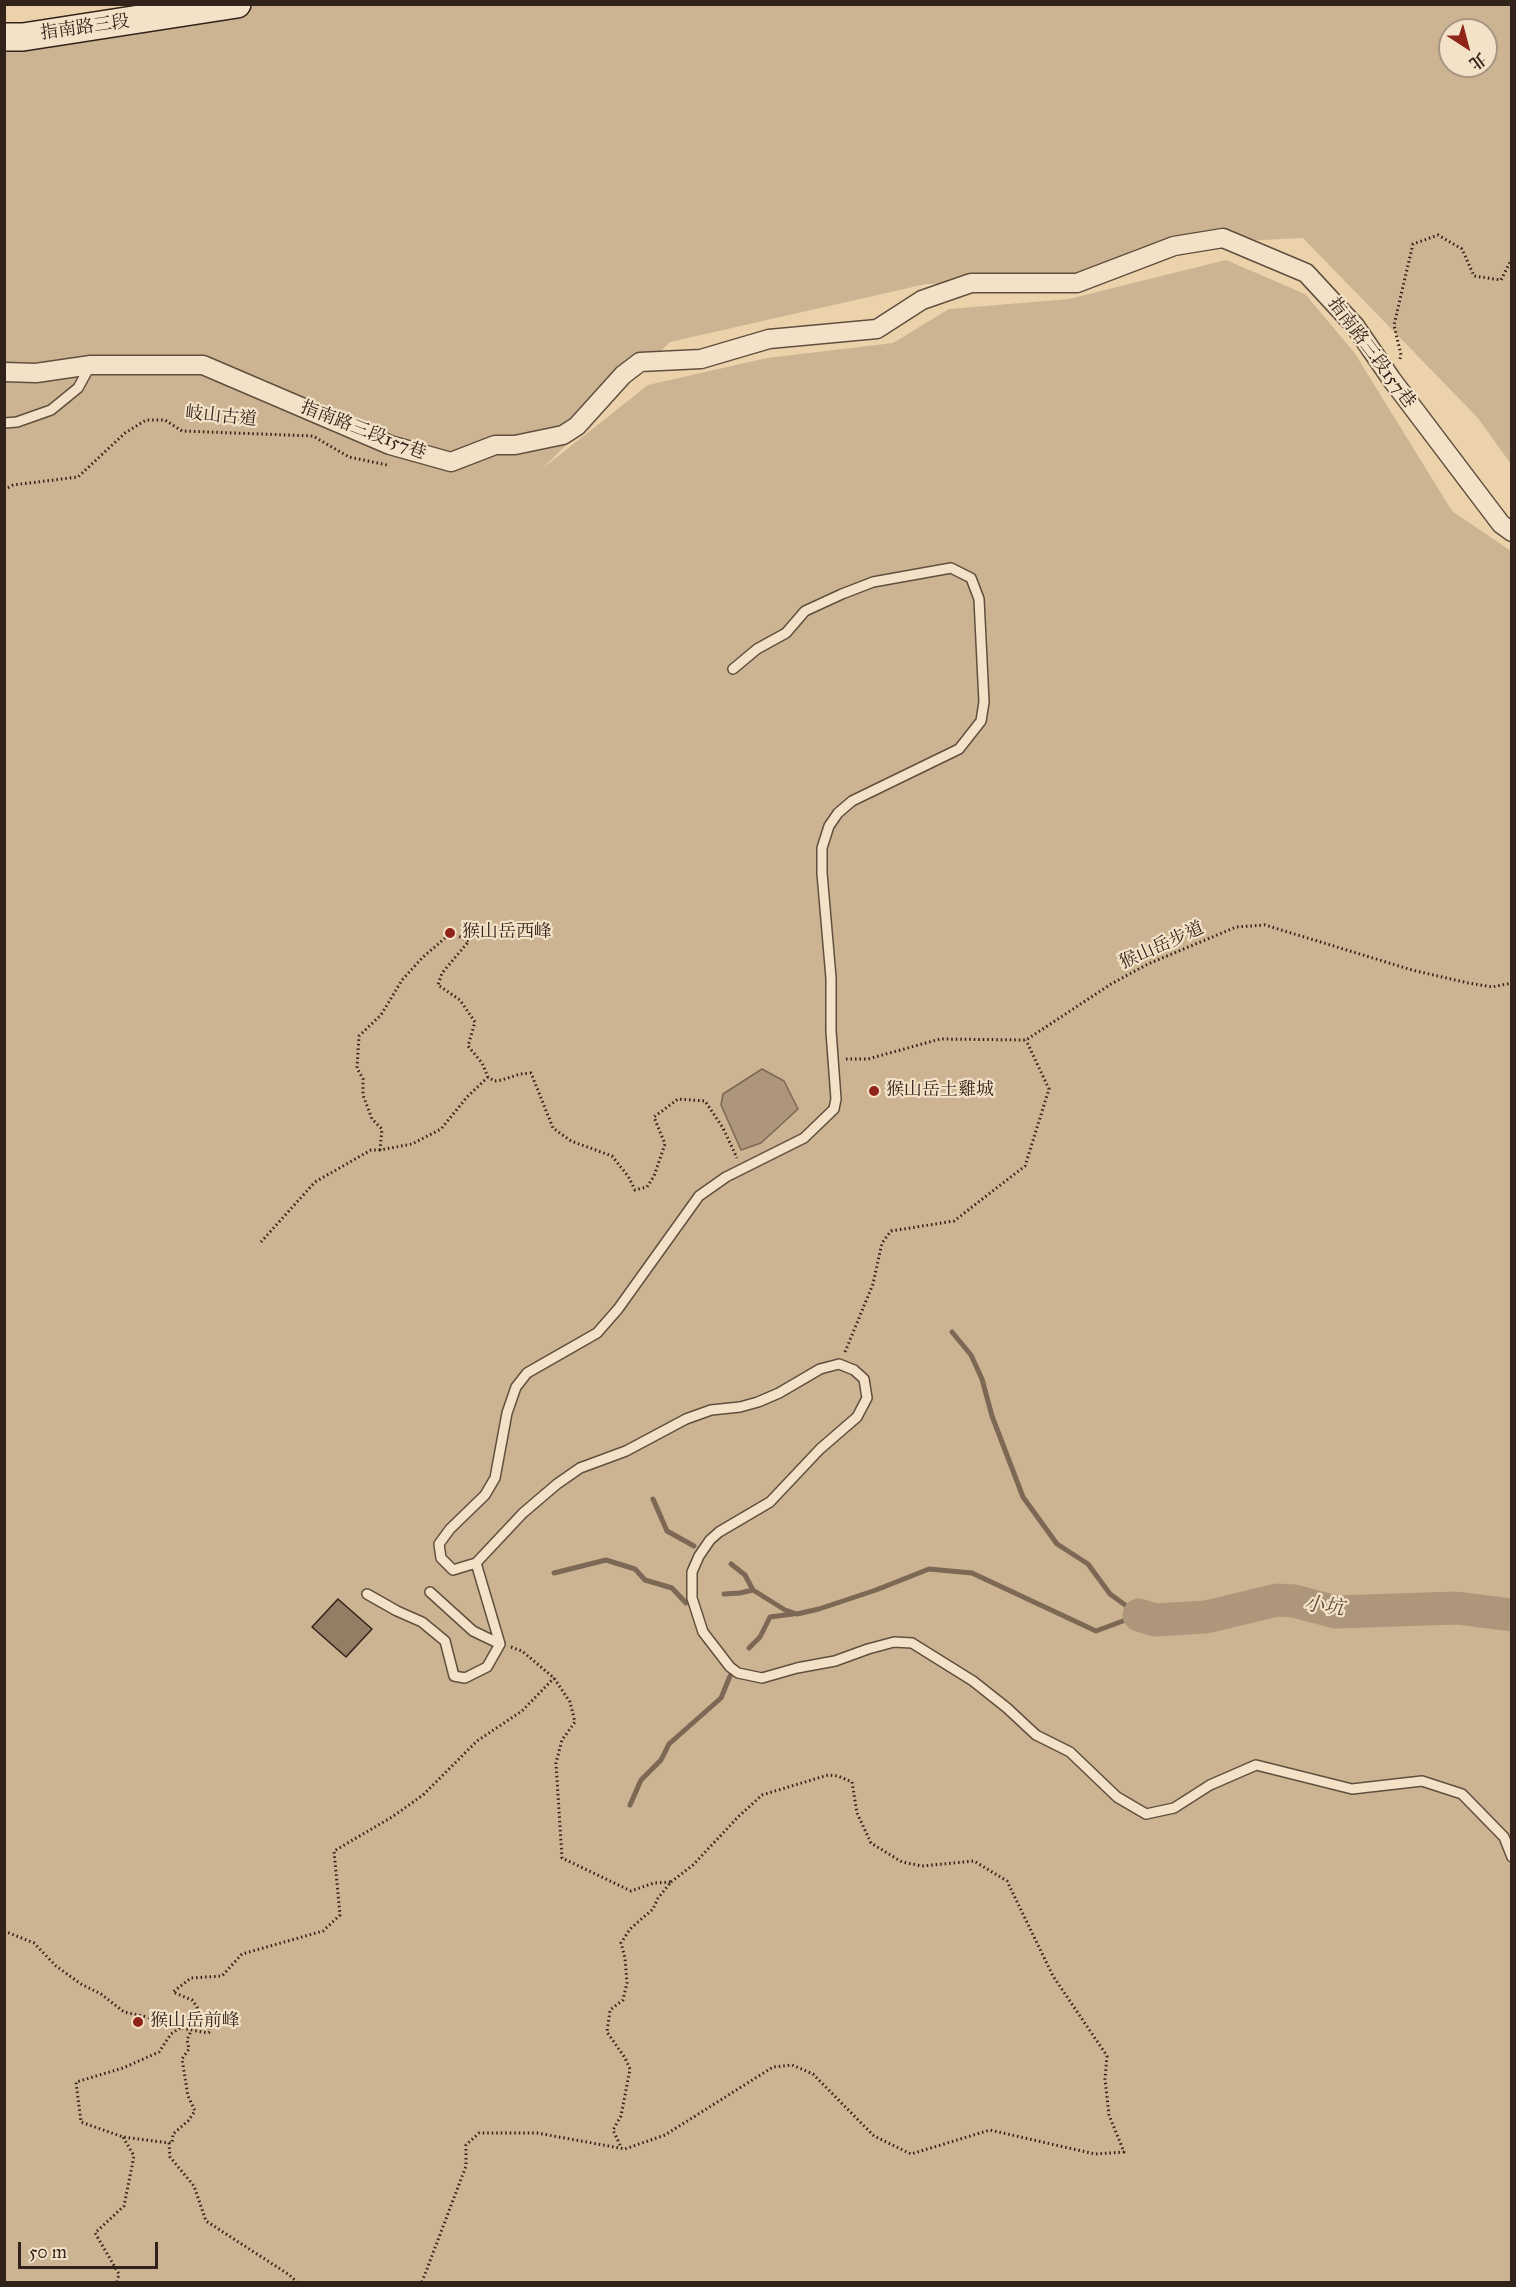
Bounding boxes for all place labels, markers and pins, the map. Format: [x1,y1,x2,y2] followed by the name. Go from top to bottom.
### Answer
[462,922,552,944] place label: 猴山岳西峰
[443,926,457,940] marker: 猴山岳西峰
[886,1080,994,1102] place label: 猴山岳土雞城
[867,1084,881,1098] marker: 猴山岳土雞城
[150,2011,240,2033] place label: 猴山岳前峰
[131,2015,145,2029] marker: 猴山岳前峰

